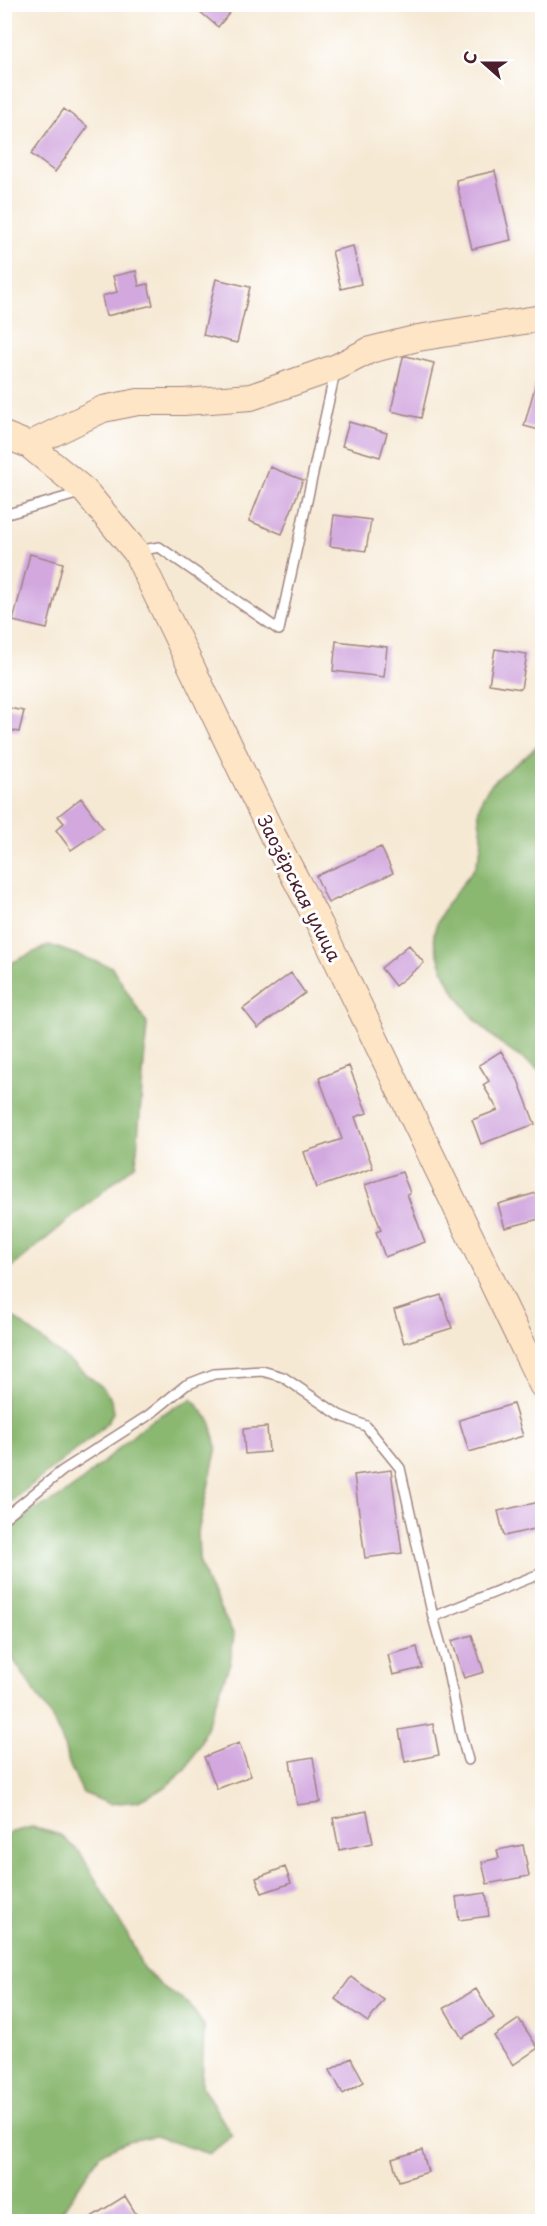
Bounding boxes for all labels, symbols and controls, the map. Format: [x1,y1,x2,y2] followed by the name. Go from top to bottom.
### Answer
[454,33,514,93] north arrow
[456,47,482,67] text: С
[251,810,349,967] street label: Заозёрская улица

